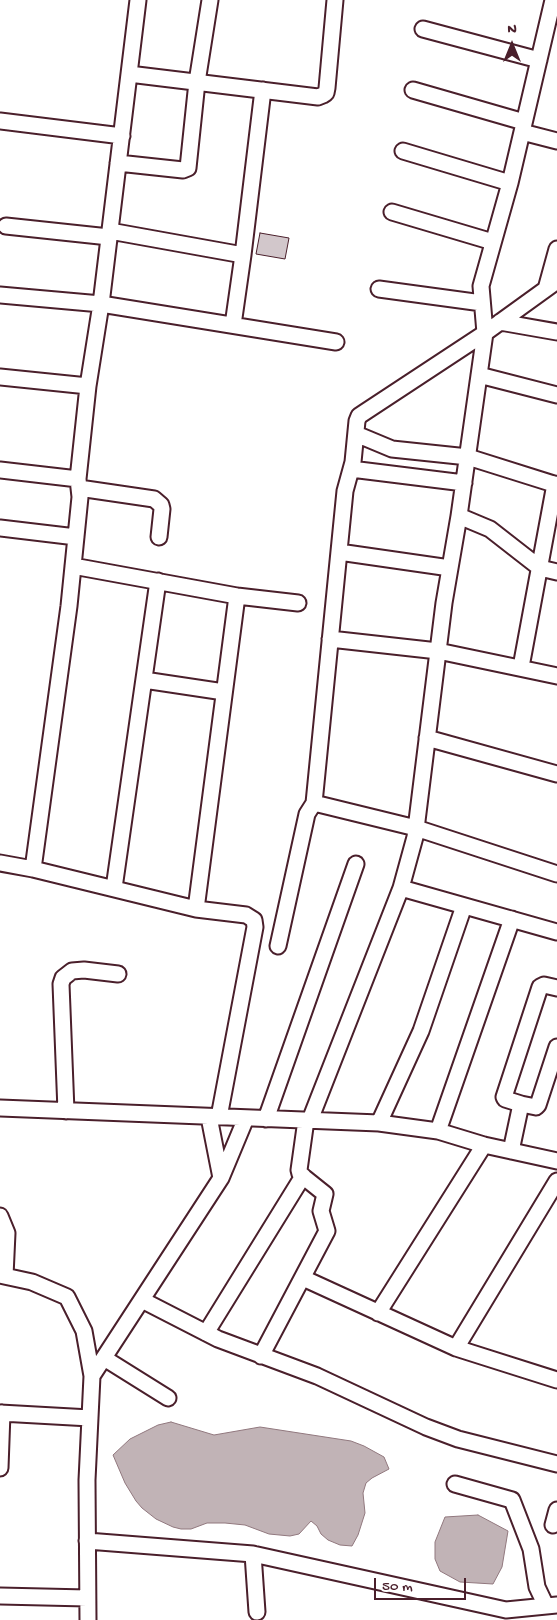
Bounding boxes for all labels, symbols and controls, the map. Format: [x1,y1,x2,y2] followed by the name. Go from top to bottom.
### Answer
[487,20,537,70] north arrow
[507,21,517,38] text: N
[377,1568,470,1600] scale bar
[382,1578,413,1596] text: 50 m

